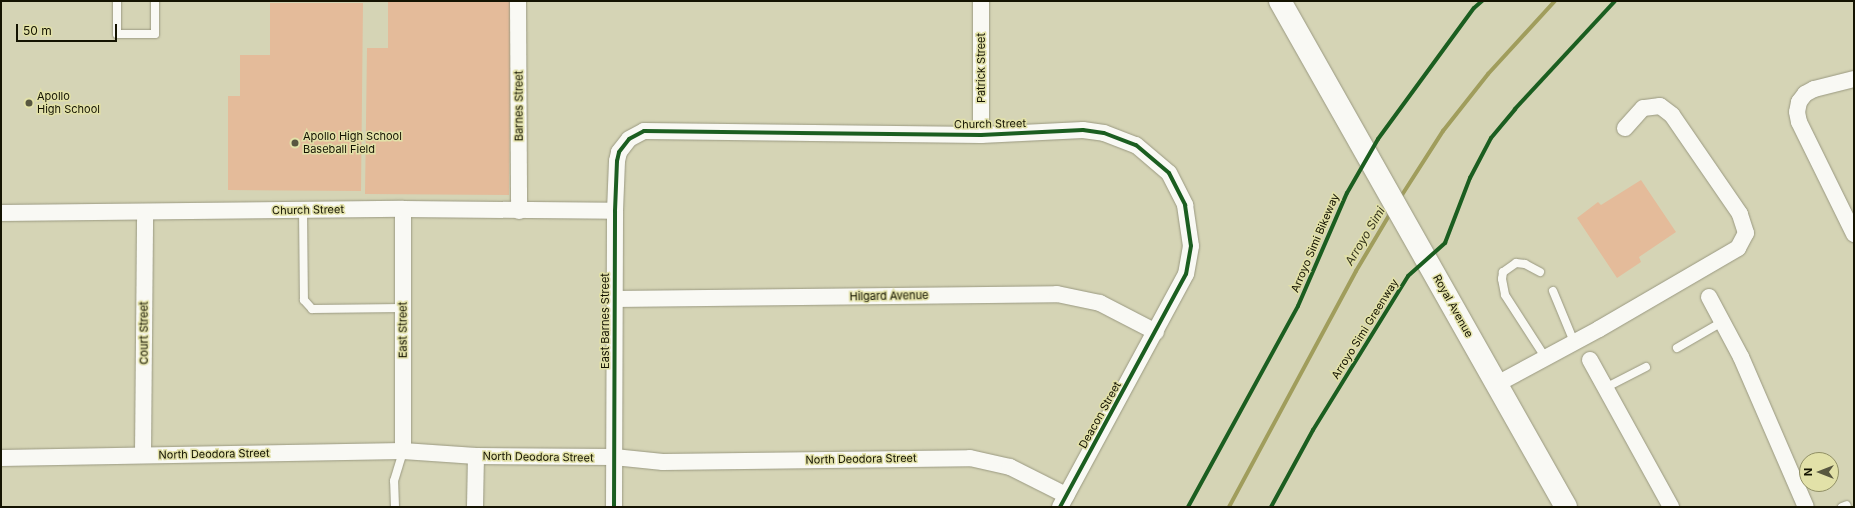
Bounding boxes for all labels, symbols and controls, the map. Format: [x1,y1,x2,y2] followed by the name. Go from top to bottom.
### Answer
[18,16,119,42] scale bar
[23,23,52,38] text: 50 m
[974,33,988,103] street label: Patrick Street
[512,71,526,141] street label: Barnes Street
[37,90,100,116] place label: Apollo High School
[24,98,34,108] marker: Apollo High School
[954,117,1026,131] street label: Church Street
[303,130,402,156] place label: Apollo High School Baseball Field
[290,138,300,148] marker: Apollo High School Baseball Field
[1288,192,1342,294] street label: Arroyo Simi Bikeway
[272,203,344,217] street label: Church Street
[1342,204,1388,268] water label: Arroyo Simi
[1430,272,1476,340] street label: Royal Avenue
[598,273,612,369] street label: East Barnes Street
[1329,276,1401,382] street label: Arroyo Simi Greenway
[849,289,929,303] street label: Hilgard Avenue
[137,301,151,365] street label: Court Street
[396,302,410,358] street label: East Street
[1076,379,1124,451] street label: Deacon Street
[158,446,270,462] street label: North Deodora Street
[482,449,594,465] street label: North Deodora Street
[805,451,917,467] street label: North Deodora Street
[1799,452,1839,492] north arrow
[1801,468,1815,476] text: N

